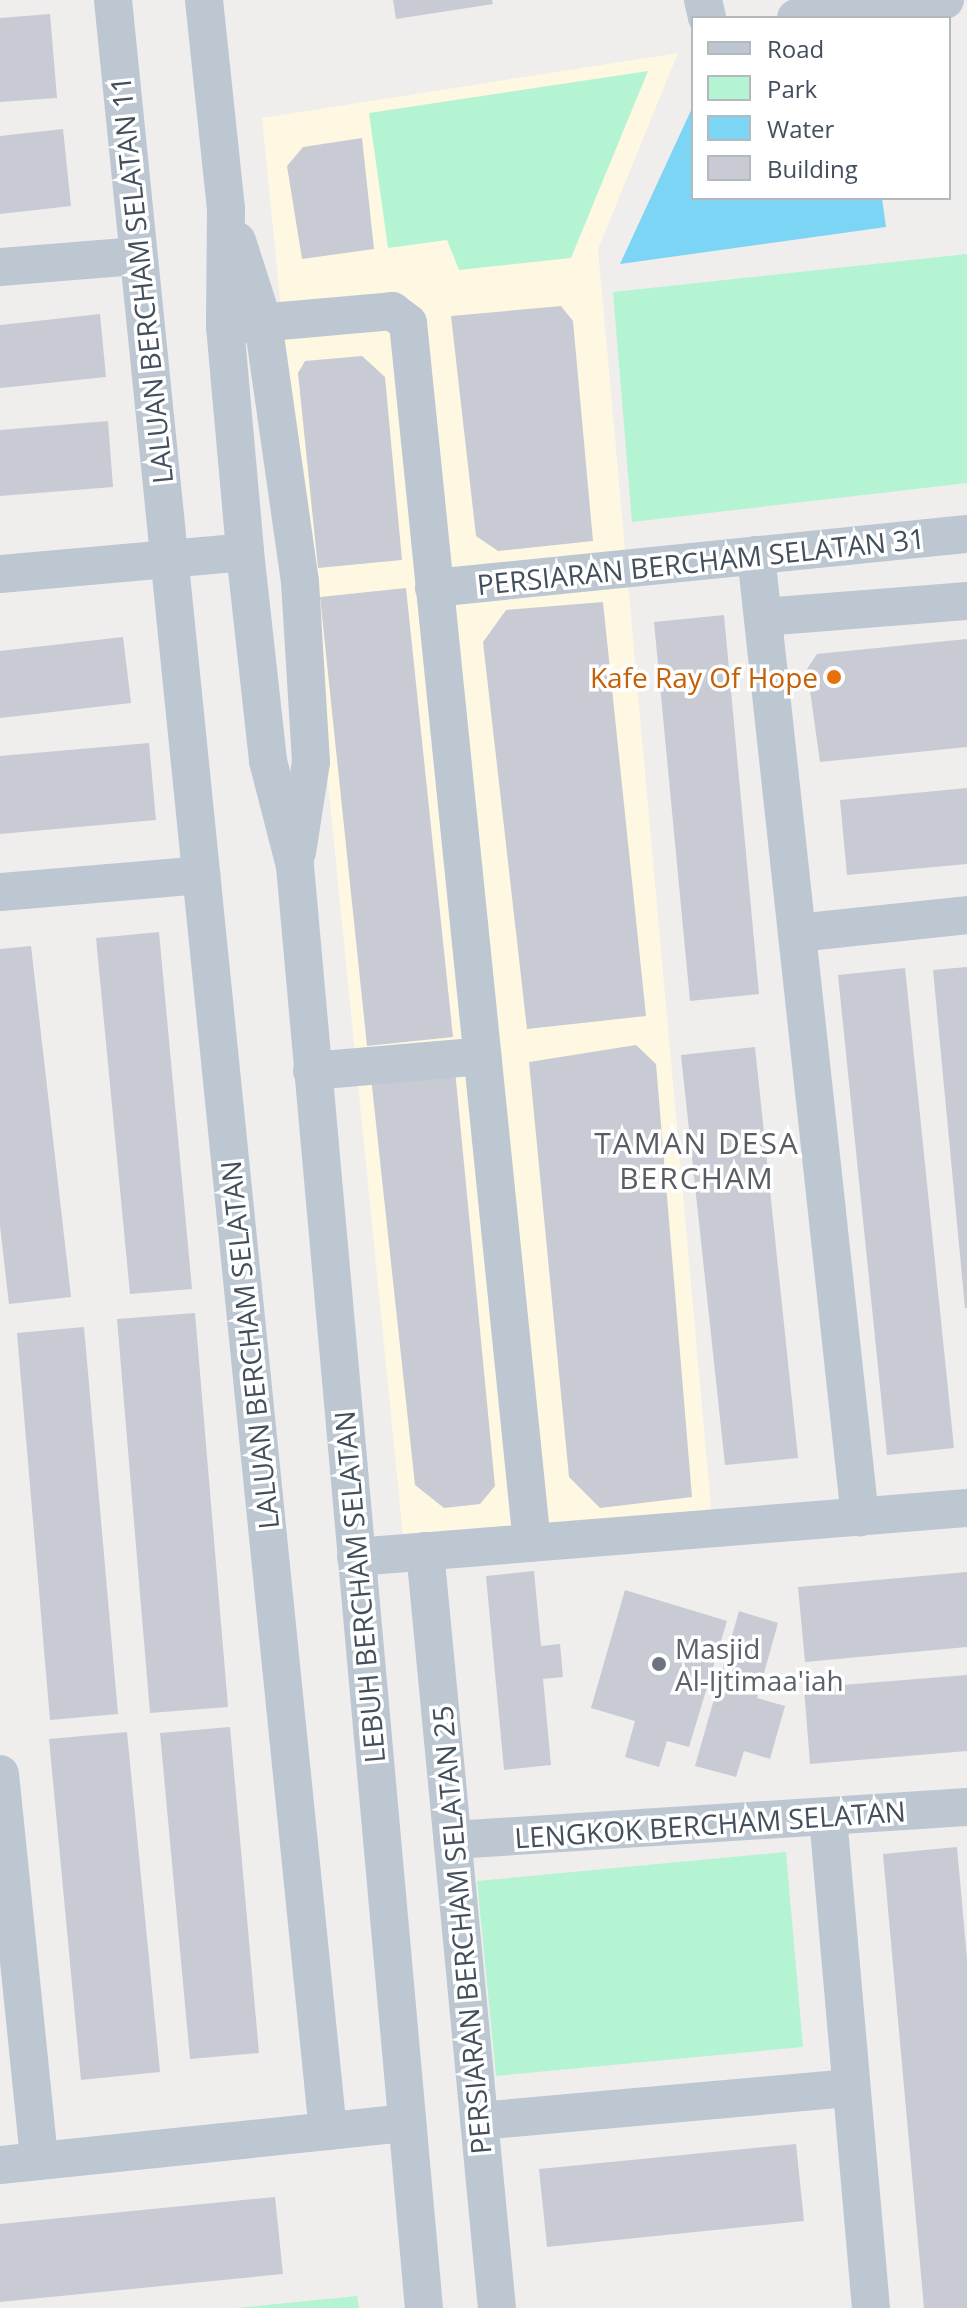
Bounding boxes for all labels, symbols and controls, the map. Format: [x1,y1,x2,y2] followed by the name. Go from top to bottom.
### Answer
[691,16,951,200] legend
[767,32,824,65] text: Road
[767,72,817,105] text: Park
[103,75,179,485] street label: LALUAN BERCHAM SELATAN 11
[767,112,834,145] text: Water
[767,152,858,185] text: Building
[475,521,927,601] street label: PERSIARAN BERCHAM SELATAN 31
[590,660,818,694] place label: Kafe Ray Of Hope
[825,668,843,686] marker: Kafe Ray Of Hope
[594,1125,800,1196] district label: TAMAN DESA BERCHAM
[213,1159,285,1531] street label: LALUAN BERCHAM SELATAN
[327,1410,391,1764] street label: LEBUH BERCHAM SELATAN
[675,1631,844,1697] place label: Masjid Al-Ijtimaa'iah
[650,1655,668,1673] marker: Masjid Al-Ijtimaa'iah
[425,1704,497,2156] street label: PERSIARAN BERCHAM SELATAN 25
[513,1794,907,1854] street label: LENGKOK BERCHAM SELATAN

